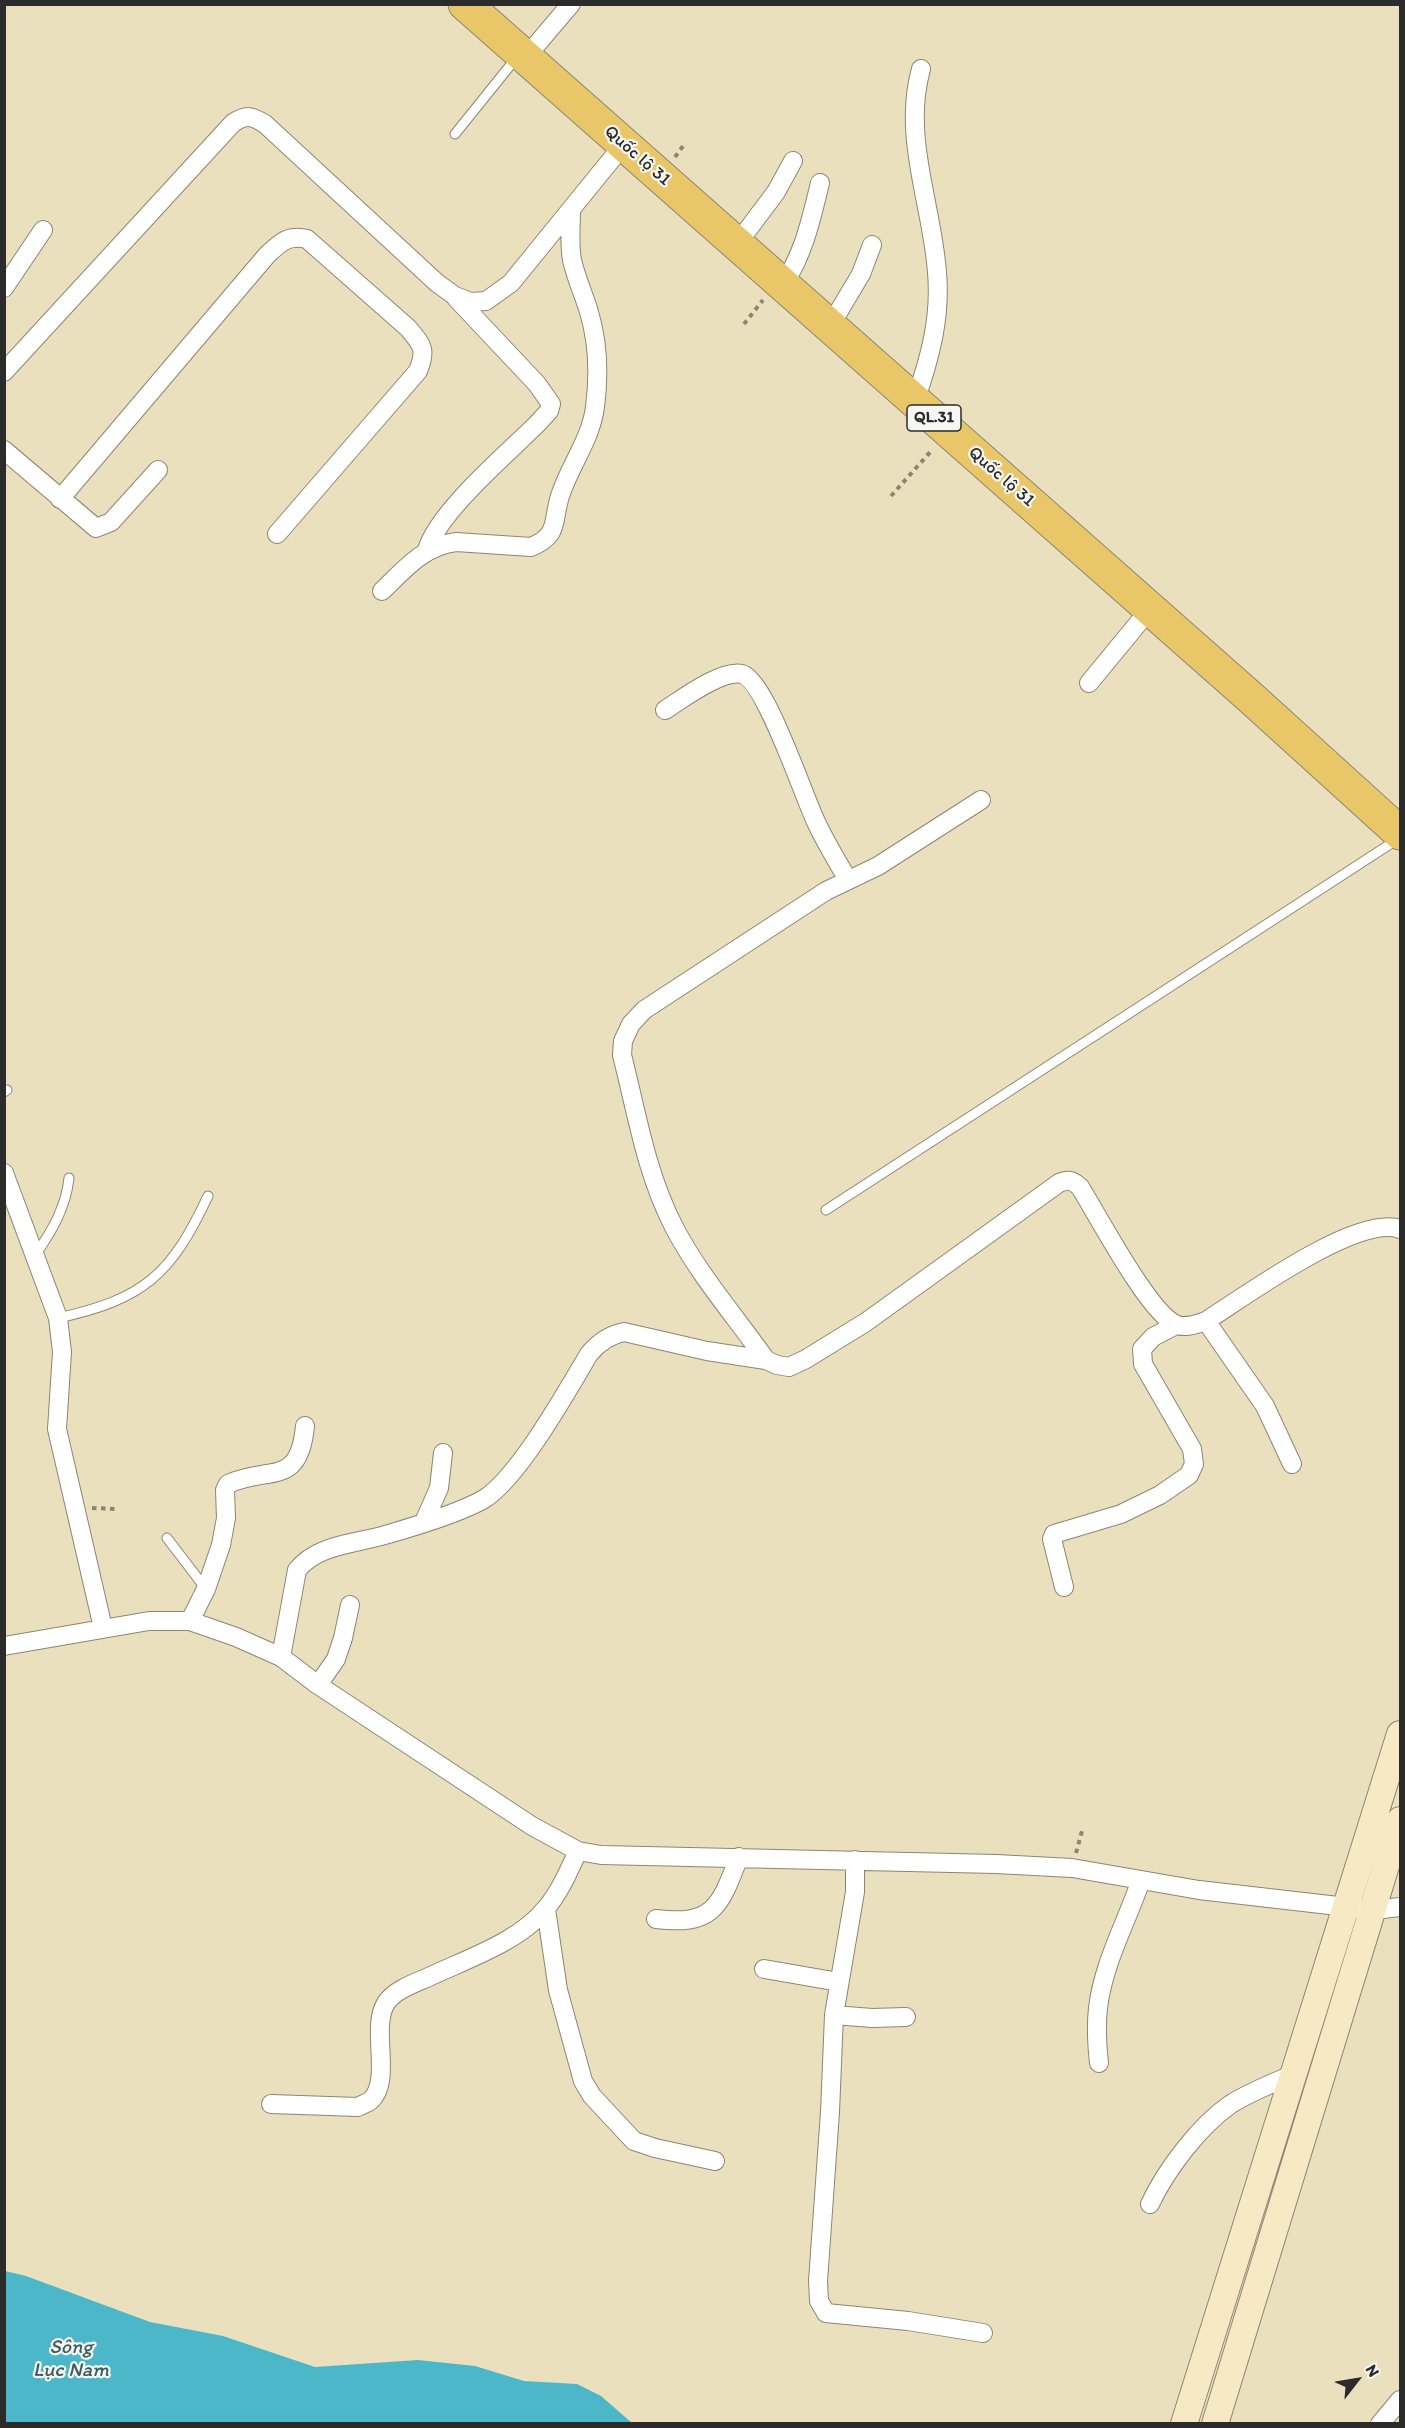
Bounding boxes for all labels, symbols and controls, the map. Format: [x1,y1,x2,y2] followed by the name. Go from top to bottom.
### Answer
[599,121,675,191] street label: Quốc lộ 31
[907,405,961,431] road number: QL.31
[963,442,1039,512] street label: Quốc lộ 31
[33,2336,109,2383] water label: Sông Lục Nam
[1327,2350,1387,2410] north arrow
[1362,2361,1384,2380] text: N

